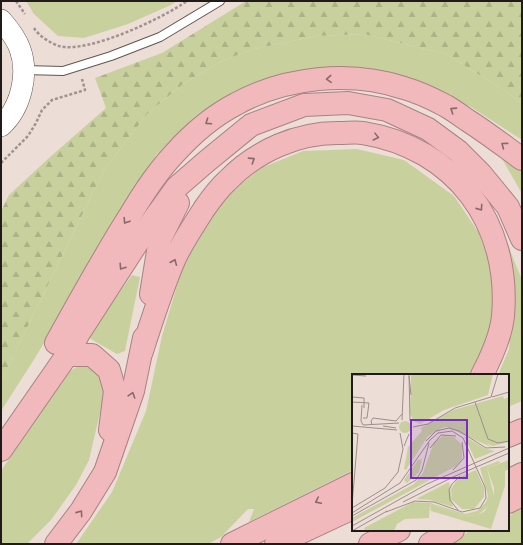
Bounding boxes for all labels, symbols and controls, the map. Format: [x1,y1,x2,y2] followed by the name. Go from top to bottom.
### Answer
[326,74,332,83] one-way arrow
[450,108,457,115] one-way arrow
[206,117,213,124] one-way arrow
[372,132,379,140] one-way arrow
[501,143,508,150] one-way arrow
[248,157,255,165] one-way arrow
[475,204,482,211] one-way arrow
[123,217,130,224] one-way arrow
[169,259,177,266] one-way arrow
[119,263,126,270] one-way arrow
[352,374,509,531] inset map
[127,391,136,398] one-way arrow
[315,496,322,504] one-way arrow
[75,510,83,517] one-way arrow

